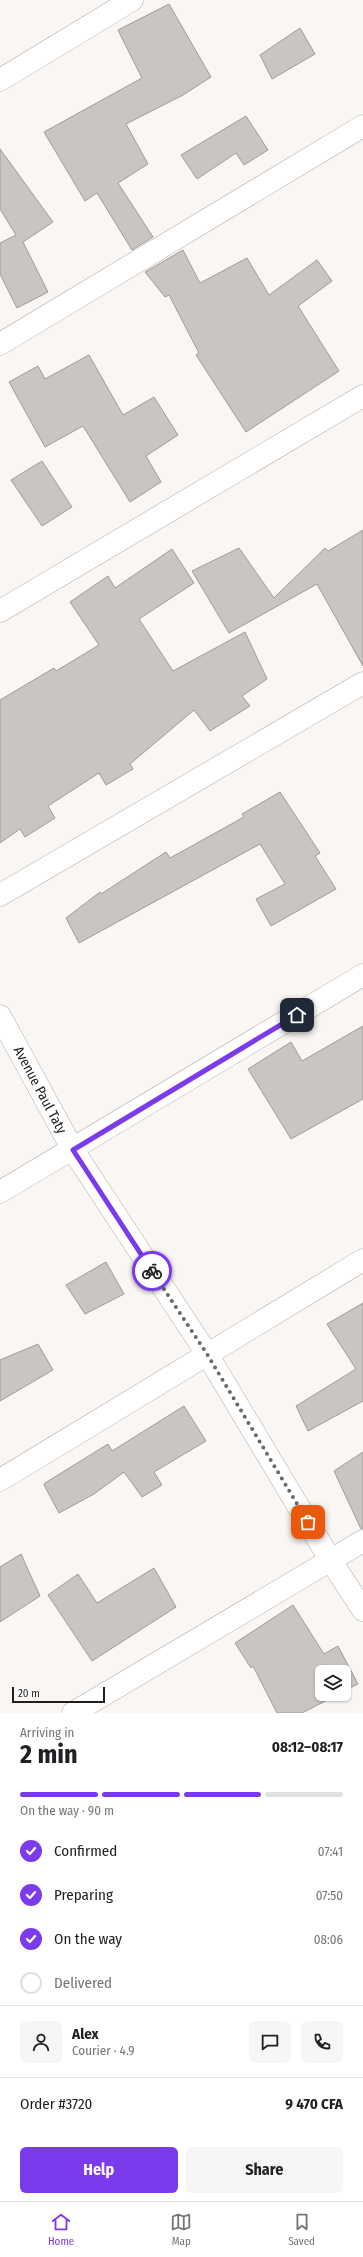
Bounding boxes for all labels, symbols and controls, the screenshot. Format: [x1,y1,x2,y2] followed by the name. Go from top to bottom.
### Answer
[280,998,314,1032] pin
[286,1004,308,1026] icon: home
[10,1043,71,1137] street label: Avenue Paul Taty
[132,1251,172,1291] courier
[141,1260,163,1282] icon: bike
[291,1505,325,1539] pin
[297,1511,319,1533] icon: bag
[315,1665,351,1701] map controls
[315,1665,351,1701] button: layers
[12,1685,105,1704] scale bar
[18,1687,40,1700] text: 20 m
[20,1725,74,1740] text: Arriving in
[272,1738,343,1756] text: 08:12–08:17
[20,1739,78,1770] text: 2 min
[20,1803,114,1818] text: On the way · 90 m
[20,1840,42,1862] icon: check
[54,1842,117,1860] text: Confirmed
[318,1844,343,1859] text: 07:41
[20,1884,42,1906] icon: check
[54,1886,113,1904] text: Preparing
[316,1888,343,1903] text: 07:50
[20,1928,42,1950] icon: check
[54,1930,122,1948] text: On the way
[314,1932,343,1947] text: 08:06
[54,1974,112,1992] text: Delivered
[20,2021,62,2063] button: person
[249,2021,291,2063] button: chat
[301,2021,343,2063] button: phone
[72,2025,99,2043] text: Alex
[72,2043,135,2058] text: Courier · 4.9
[20,2095,92,2113] text: Order #3720
[285,2095,343,2113] text: 9 470 CFA
[20,2147,178,2193] button: Help
[186,2147,343,2193] button: Share
[48,2211,74,2248] tab: Home
[170,2211,192,2248] tab: Map
[288,2211,315,2248] tab: Saved

